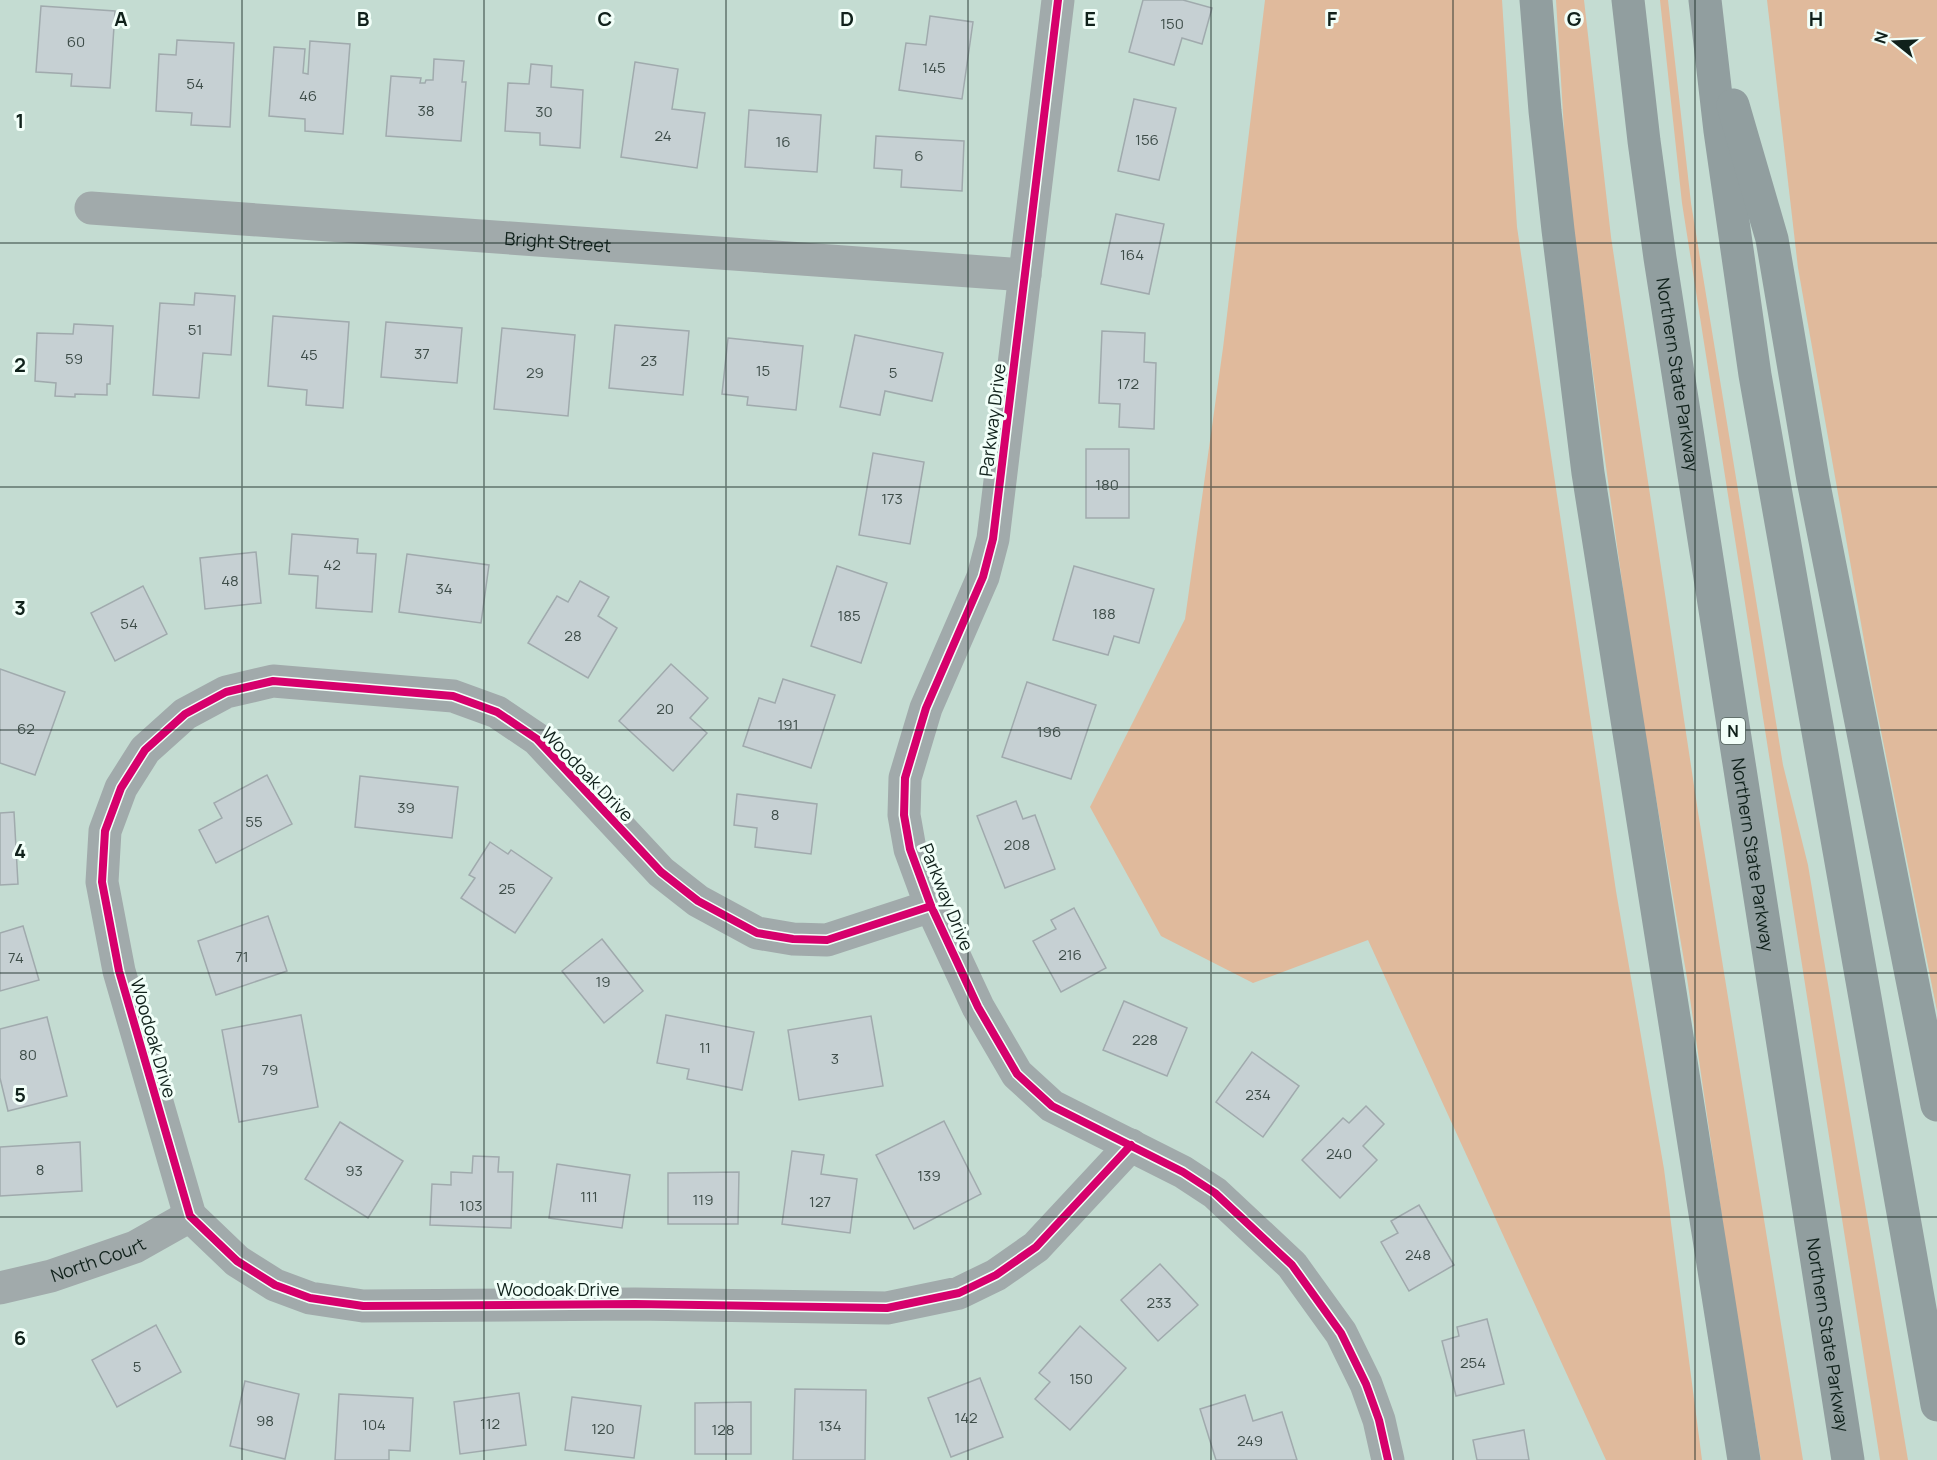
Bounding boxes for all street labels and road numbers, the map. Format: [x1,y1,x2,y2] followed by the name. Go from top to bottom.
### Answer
[504,226,612,257] street label: Bright Street
[1651,276,1705,474] street label: Northern State Parkway
[973,362,1011,478] street label: Parkway Drive
[1721,718,1745,744] road number: N
[537,721,639,827] street label: Woodoak Drive
[1726,756,1780,954] street label: Northern State Parkway
[915,840,979,954] street label: Parkway Drive
[126,976,182,1100] street label: Woodoak Drive
[47,1232,150,1287] street label: North Court
[1801,1236,1856,1434] street label: Northern State Parkway
[497,1277,619,1301] street label: Woodoak Drive

